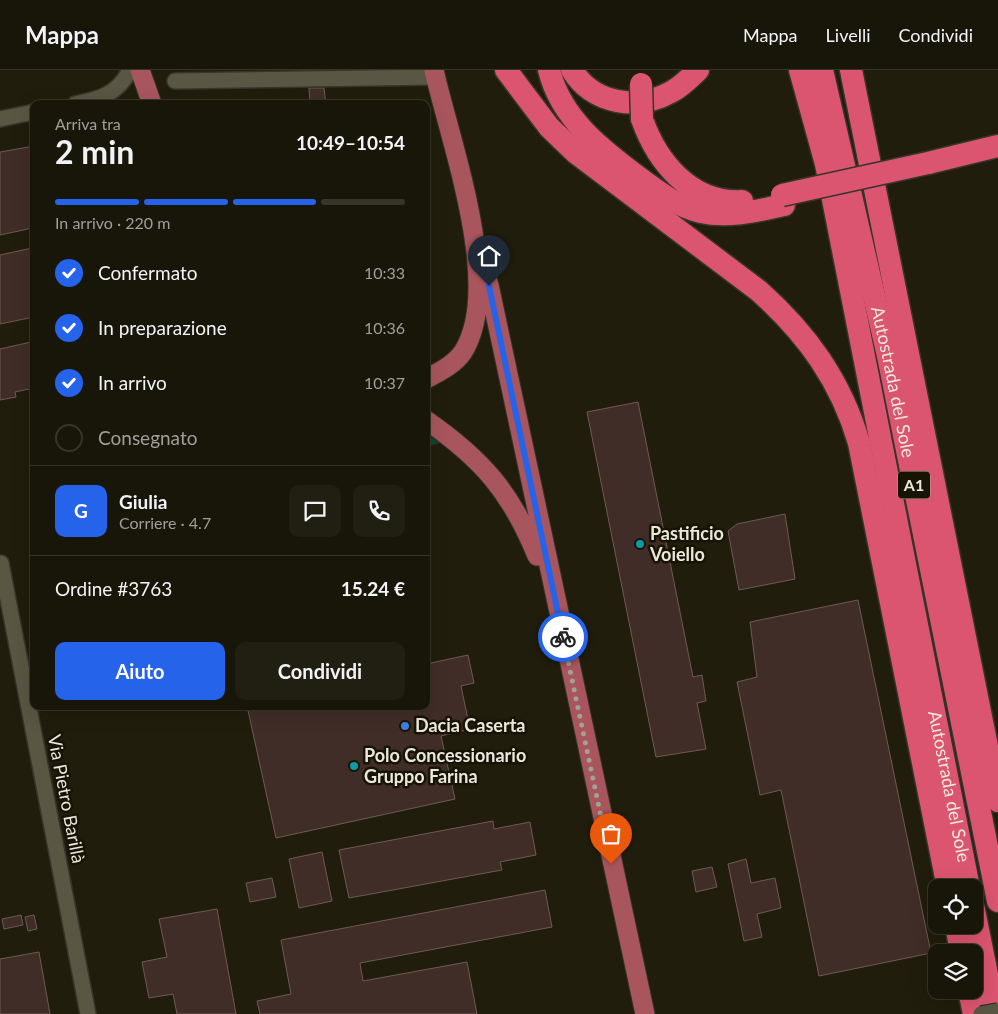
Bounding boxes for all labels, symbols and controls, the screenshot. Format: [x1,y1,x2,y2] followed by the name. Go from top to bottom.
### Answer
[25,20,99,49] text: Mappa
[743,24,798,46] text: Mappa
[826,24,870,46] text: Livelli
[898,24,973,46] text: Condividi
[55,114,121,133] text: Arriva tra
[296,131,405,154] text: 10:49–10:54
[55,132,134,171] text: 2 min
[55,213,170,232] text: In arrivo · 220 m
[468,235,510,286] pin
[475,242,503,270] icon: home
[55,259,83,287] icon: check
[98,261,198,284] text: Confermato
[364,263,405,282] text: 10:33
[867,304,920,459] street label: Autostrada del Sole
[55,314,83,342] icon: check
[98,316,227,339] text: In preparazione
[364,318,405,337] text: 10:36
[55,369,83,397] icon: check
[98,371,167,394] text: In arrivo
[364,373,405,392] text: 10:37
[98,426,197,449] text: Consegnato
[898,472,930,498] road number: A1
[289,485,341,537] button: chat
[353,485,405,537] button: phone
[119,490,168,513] text: Giulia
[74,499,88,522] text: G
[119,513,211,532] text: Corriere · 4.7
[649,522,724,565] place label: Pastificio Voiello
[634,538,646,550] marker: Pastificio Voiello
[55,577,172,600] text: Ordine #3763
[341,577,405,600] text: 15.24 €
[538,612,588,662] courier
[549,623,577,651] icon: bike
[55,642,225,700] button: Aiuto
[235,642,405,700] button: Condividi
[924,709,976,864] street label: Autostrada del Sole
[415,714,525,736] place label: Dacia Caserta
[399,720,411,732] marker: Dacia Caserta
[44,733,90,865] street label: Via Pietro Barillà
[364,744,526,787] place label: Polo Concessionario Gruppo Farina
[348,760,360,772] marker: Polo Concessionario Gruppo Farina
[590,813,632,864] pin
[597,820,625,848] icon: bag
[928,879,983,999] map controls
[928,879,983,934] button: locate
[928,944,983,999] button: layers

